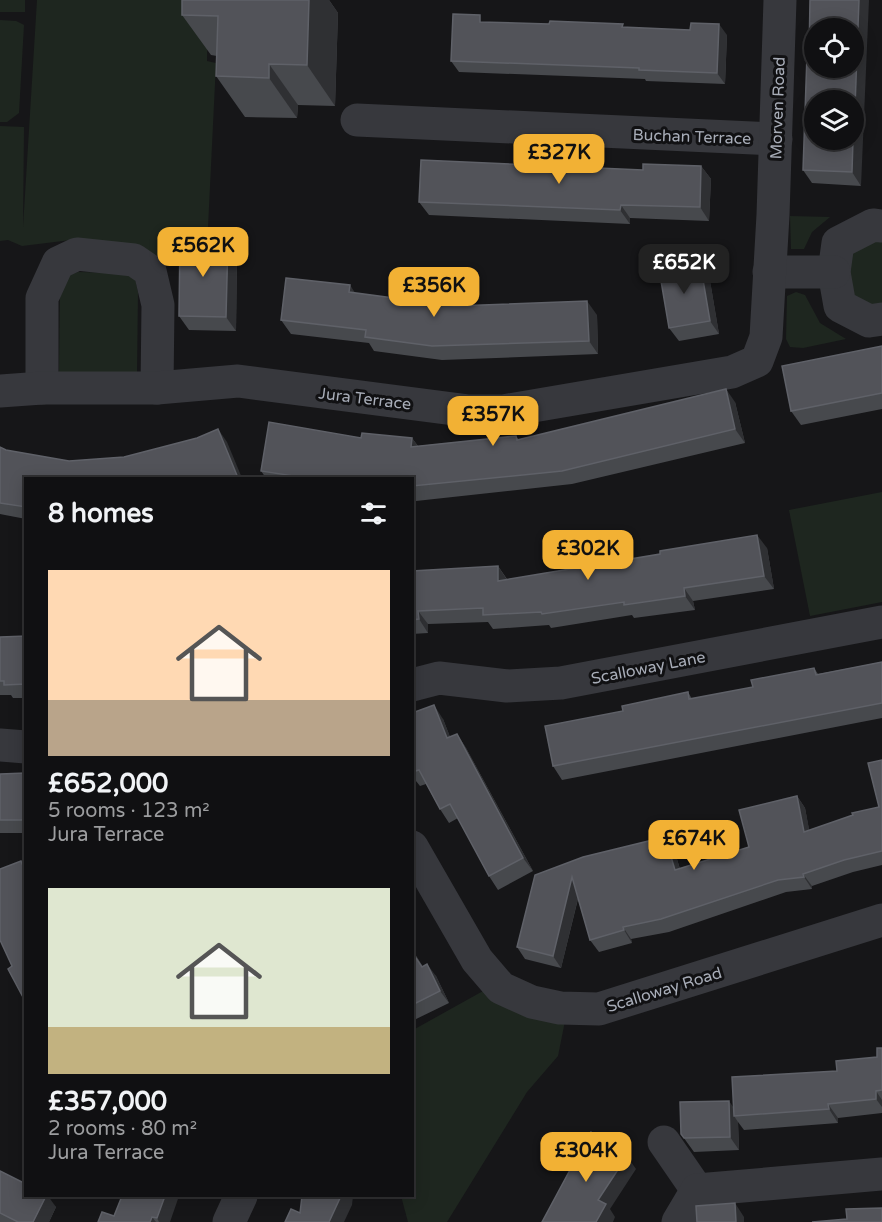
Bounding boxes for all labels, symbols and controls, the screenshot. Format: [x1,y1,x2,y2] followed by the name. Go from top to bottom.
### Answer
[804,18,864,150] map controls
[804,18,864,78] button: locate
[766,56,790,160] street label: Morven Road
[804,90,864,150] button: layers
[632,125,751,149] street label: Buchan Terrace
[517,134,601,185] pin: £327K
[527,141,591,165] text: £327K
[161,227,245,278] pin: £562K
[171,234,235,258] text: £562K
[642,244,726,295] pin: £652K
[652,251,716,275] text: £652K
[392,267,476,318] pin: £356K
[402,274,466,298] text: £356K
[317,383,412,415] street label: Jura Terrace
[451,396,535,447] pin: £357K
[461,403,525,427] text: £357K
[357,497,390,530] icon: filters
[48,498,154,529] text: 8 homes
[546,530,630,581] pin: £302K
[556,537,620,561] text: £302K
[165,609,273,717] icon: home
[589,647,707,689] street label: Scalloway Lane
[48,768,168,799] text: £652,000
[48,799,210,823] text: 5 rooms · 123 m²
[652,820,736,871] pin: £674K
[48,823,164,847] text: Jura Terrace
[662,827,726,851] text: £674K
[165,927,273,1035] icon: home
[604,963,724,1017] street label: Scalloway Road
[48,1086,167,1117] text: £357,000
[48,1117,197,1141] text: 2 rooms · 80 m²
[544,1132,628,1183] pin: £304K
[554,1139,618,1163] text: £304K
[48,1141,164,1165] text: Jura Terrace

